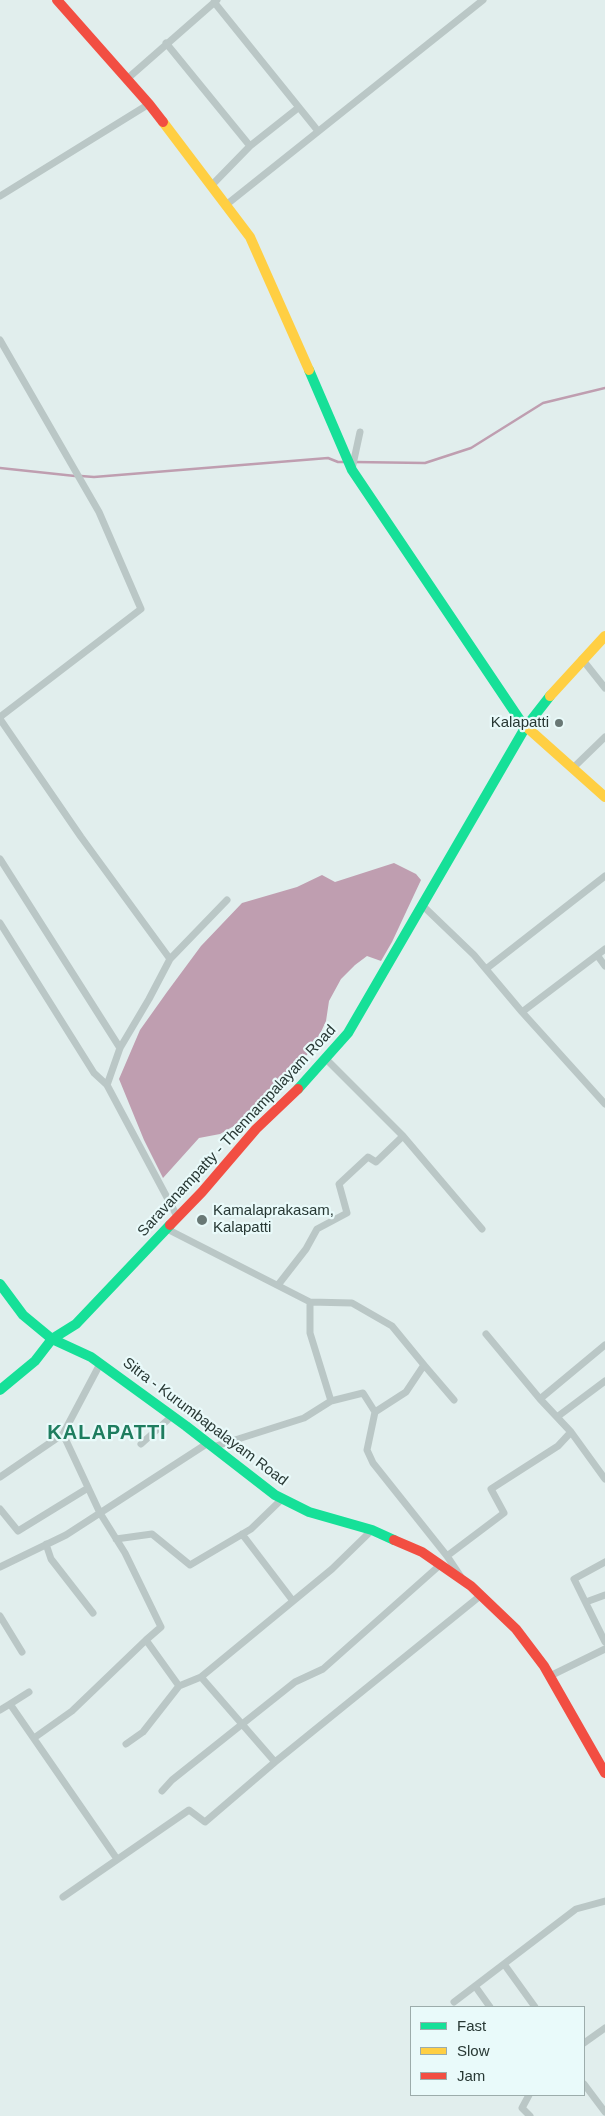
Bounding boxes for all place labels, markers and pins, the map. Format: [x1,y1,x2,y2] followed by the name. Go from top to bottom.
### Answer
[491,714,549,732] place label: Kalapatti
[553,717,565,729] marker: Kalapatti
[213,1202,334,1237] place label: Kamalaprakasam, Kalapatti
[195,1213,209,1227] marker: Kamalaprakasam, Kalapatti

